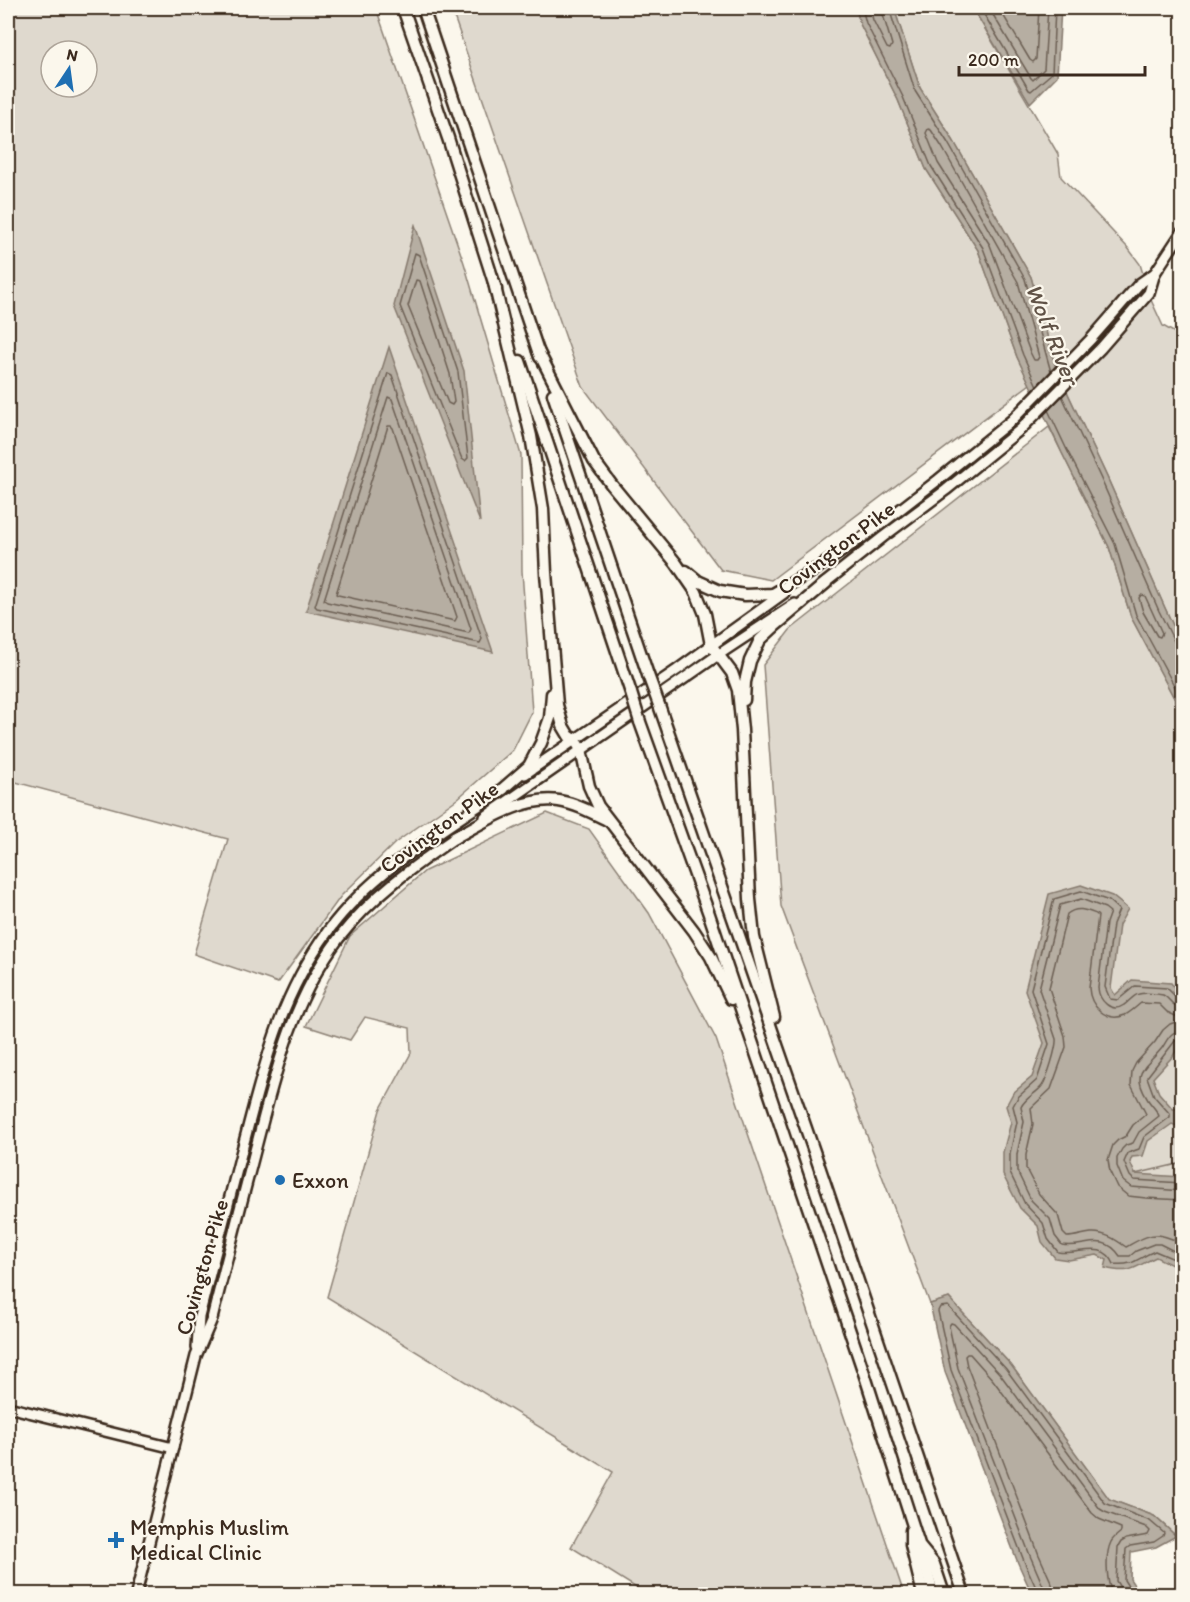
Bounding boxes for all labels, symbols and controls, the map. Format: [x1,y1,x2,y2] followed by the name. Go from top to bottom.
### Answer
[39,39,99,99] north arrow
[959,39,1145,77] scale bar
[65,44,80,65] text: N
[968,49,1019,71] text: 200 m
[1020,279,1087,391] water label: Wolf River
[772,495,900,601] street label: Covington Pike
[374,775,504,879] street label: Covington Pike
[292,1167,349,1194] place label: Exxon
[273,1173,287,1187] marker: Exxon
[170,1196,234,1338] street label: Covington Pike
[130,1514,289,1566] place label: Memphis Muslim Medical Clinic
[107,1531,125,1549] marker: Memphis Muslim Medical Clinic

